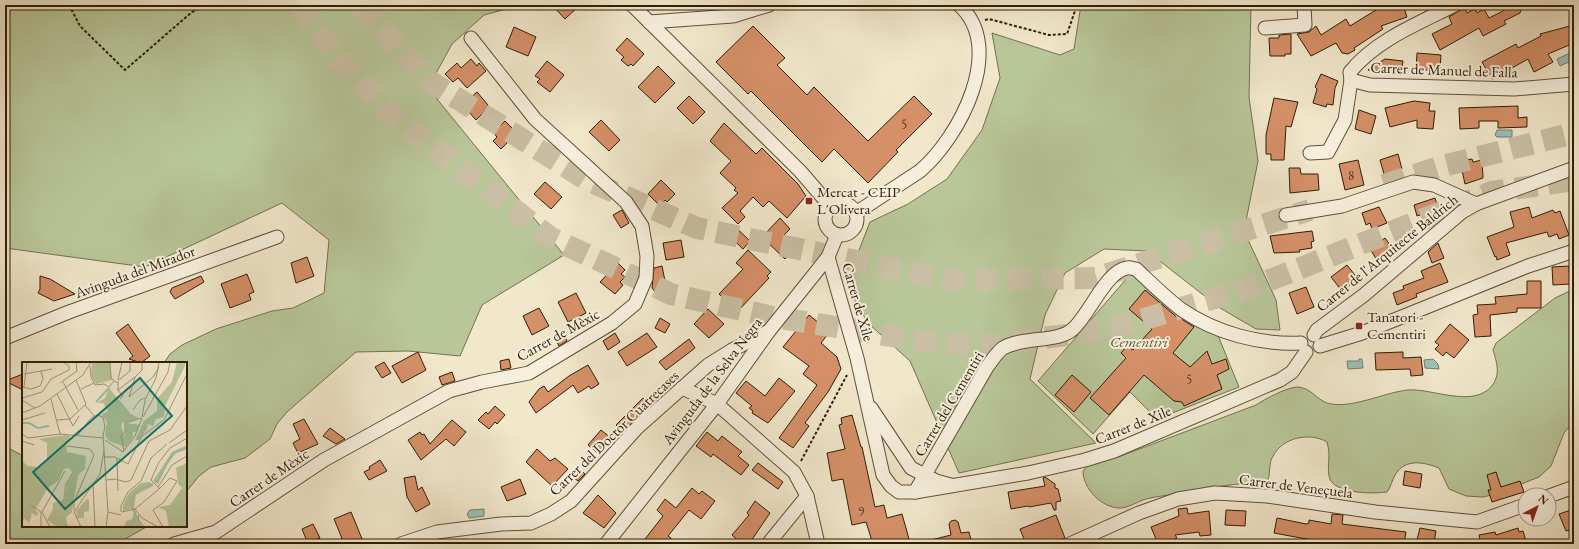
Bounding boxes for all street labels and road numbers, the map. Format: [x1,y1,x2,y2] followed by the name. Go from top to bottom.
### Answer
[1370,57,1518,82] street label: Carrer de Manuel de Falla
[1312,189,1462,316] street label: Carrer de l'Arquitecte Baldrich
[71,241,198,302] street label: Avinguda del Mirador
[838,260,879,343] street label: Carrer de Xile
[513,304,603,365] street label: Carrer de Mèxic
[657,313,766,449] street label: Avinguda de la Selva Negra
[910,347,988,460] street label: Carrer del Cementiri
[545,366,683,500] street label: Carrer del Doctor Cuatrecases
[1092,401,1174,448] street label: Carrer de Xile
[225,444,312,511] street label: Carrer de Mèxic
[1238,469,1354,502] street label: Carrer de Veneçuela

